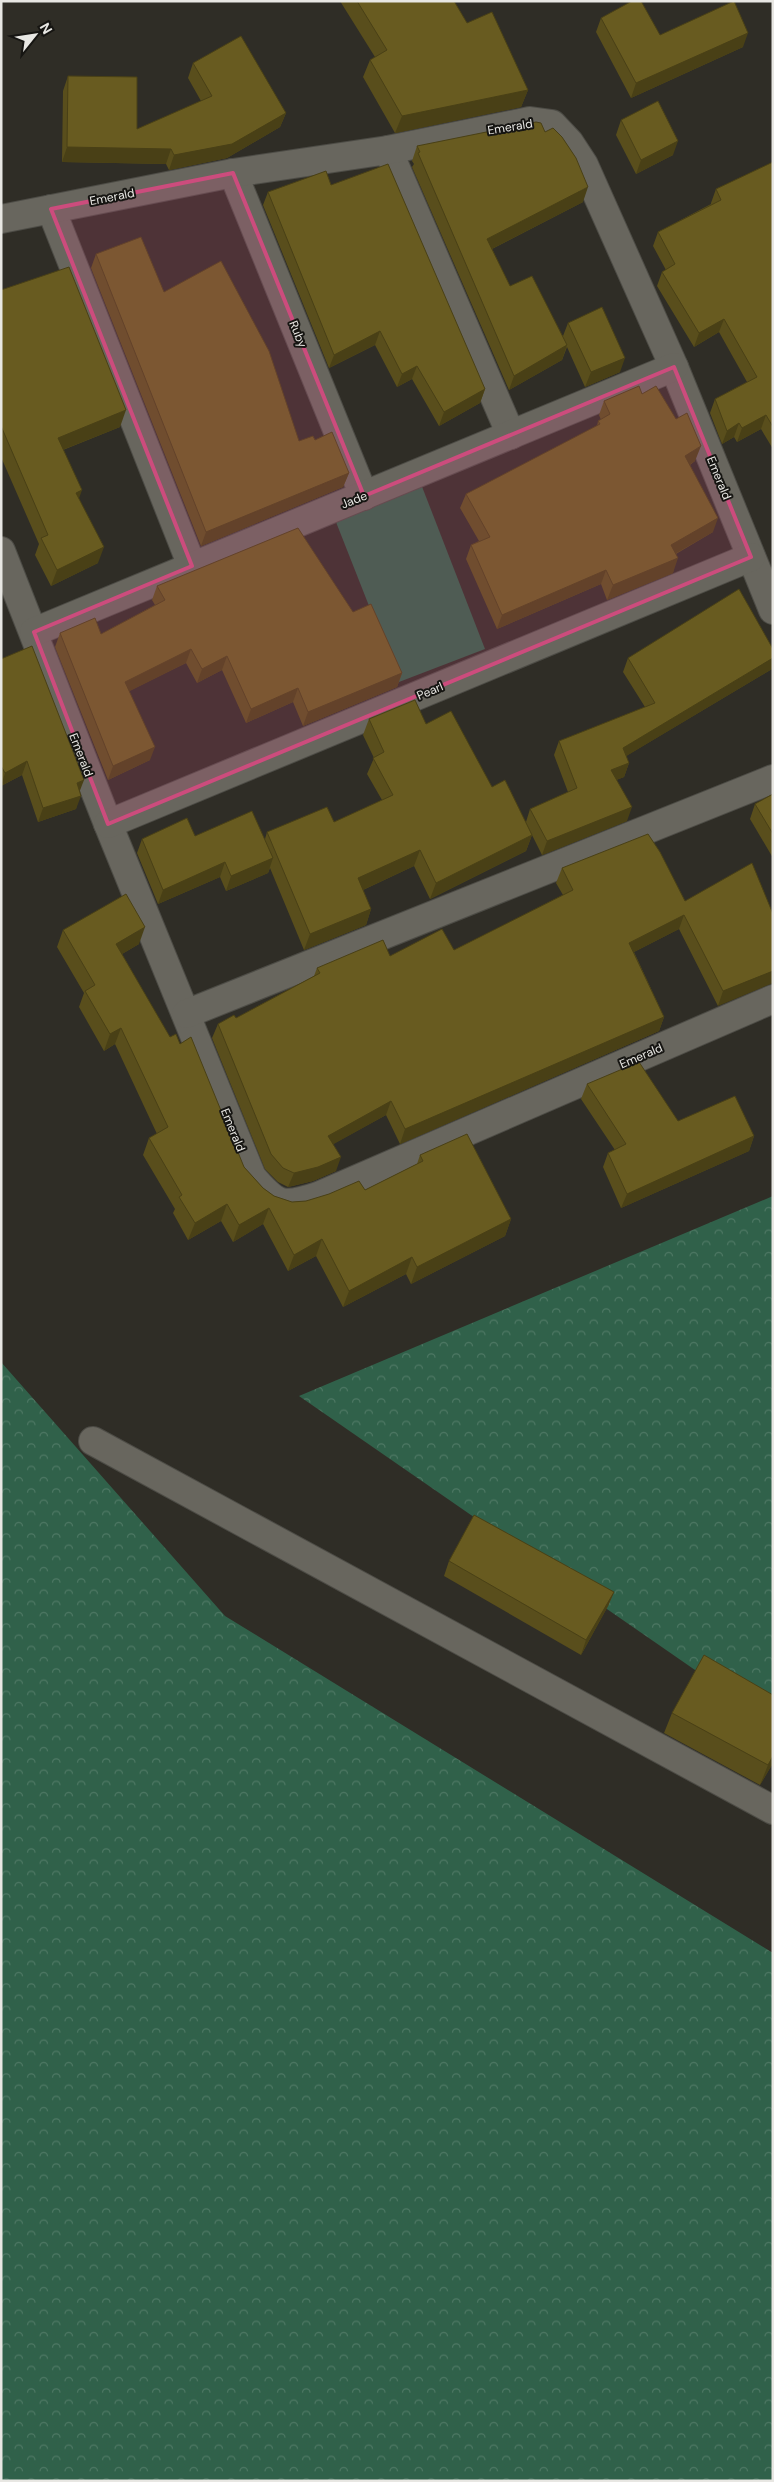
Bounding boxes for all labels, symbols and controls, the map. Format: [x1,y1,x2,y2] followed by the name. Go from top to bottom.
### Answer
[10,10,60,60] north arrow
[36,20,57,37] text: N
[486,116,534,138] street label: Emerald
[88,185,136,209] street label: Emerald
[285,318,311,350] street label: Ruby
[703,454,735,502] street label: Emerald
[339,487,370,512] street label: Jade
[414,678,446,704] street label: Pearl
[65,731,97,779] street label: Emerald
[617,1040,665,1072] street label: Emerald
[217,1106,249,1154] street label: Emerald

